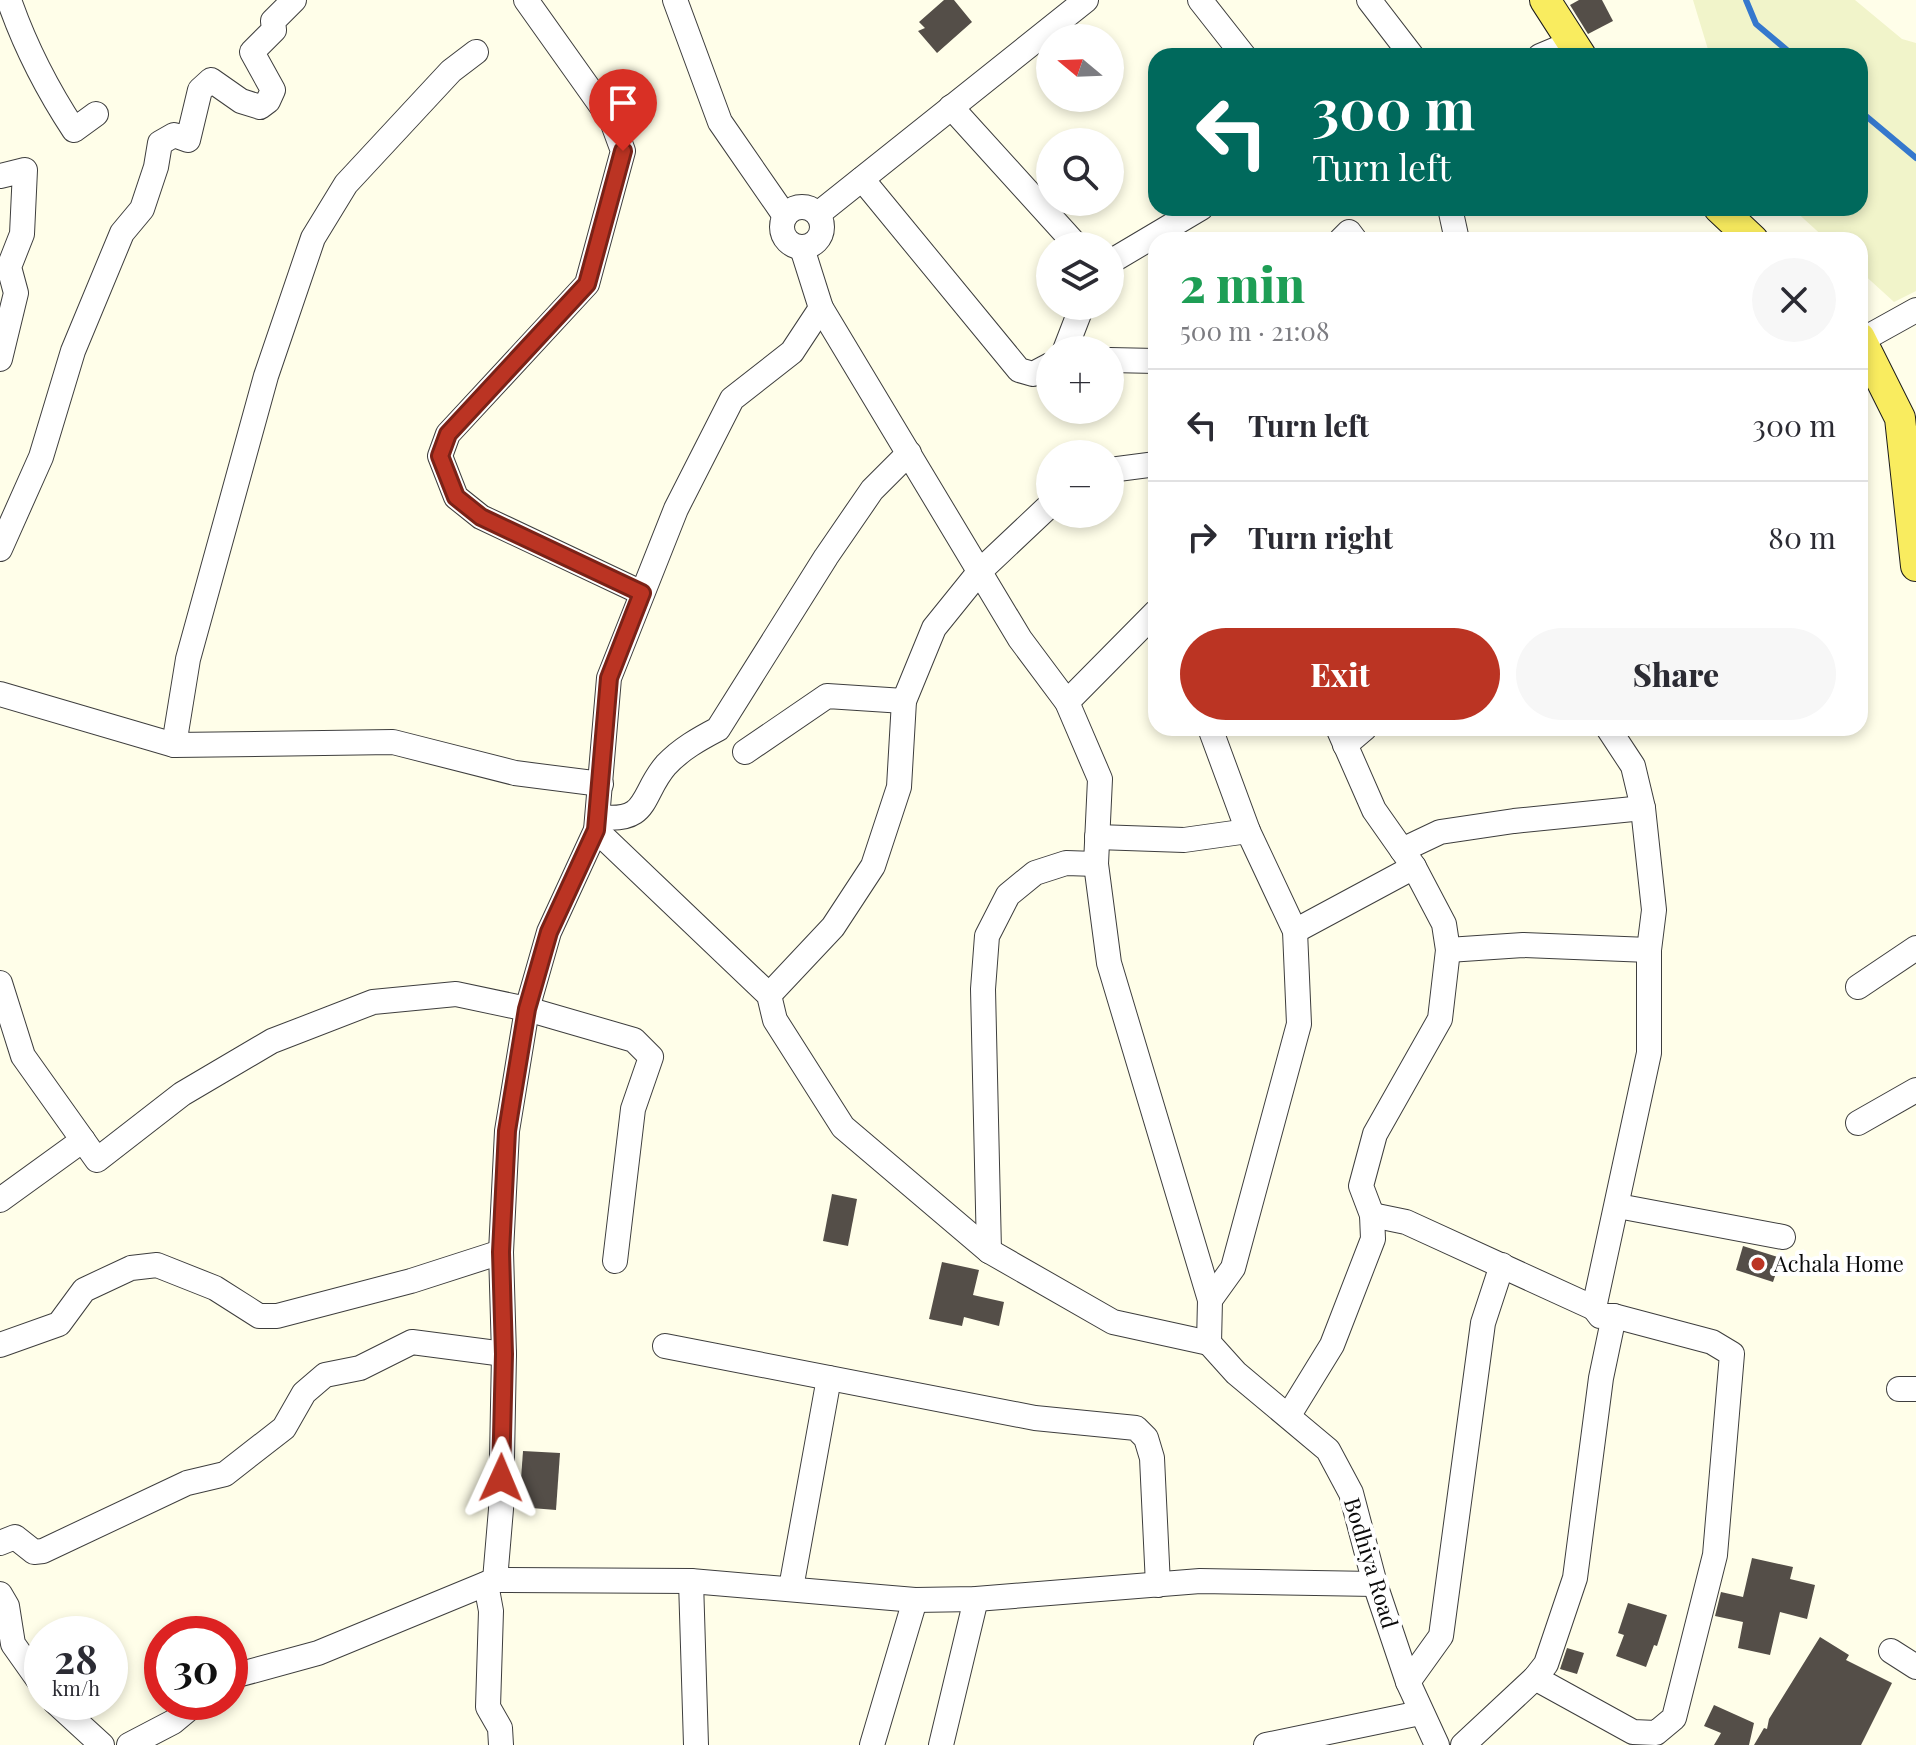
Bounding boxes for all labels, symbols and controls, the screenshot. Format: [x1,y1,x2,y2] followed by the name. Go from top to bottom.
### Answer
[1036,24,1124,112] north arrow
[1036,24,1124,528] map controls
[589,69,657,151] pin
[1312,70,1475,145] text: 300 m
[1180,80,1284,184] icon: left
[601,81,645,125] icon: arrive
[1036,128,1124,216] button: search
[1312,142,1451,190] text: Turn left
[1036,232,1124,320] button: layers
[1180,251,1305,315] text: 2 min
[1752,258,1836,342] button: close
[1180,313,1329,348] text: 500 m · 21:08
[1036,336,1124,424] button: +
[1180,403,1224,447] icon: left
[1248,405,1369,445] text: Turn left
[1752,405,1836,445] text: 300 m
[1036,440,1124,528] button: −
[1180,515,1224,559] icon: right
[1248,517,1393,557] text: Turn right
[1768,517,1836,557] text: 80 m
[1180,628,1500,720] button: Exit
[1516,628,1836,720] button: Share
[1773,1248,1904,1278] place label: Achala Home
[1749,1255,1767,1273] marker: Achala Home
[459,1436,543,1520] position arrow
[1338,1494,1406,1632] street label: Bodhiya Road
[144,1616,248,1720] speed limit sign: 30
[54,1631,98,1684] text: 28
[52,1674,100,1701] text: km/h

